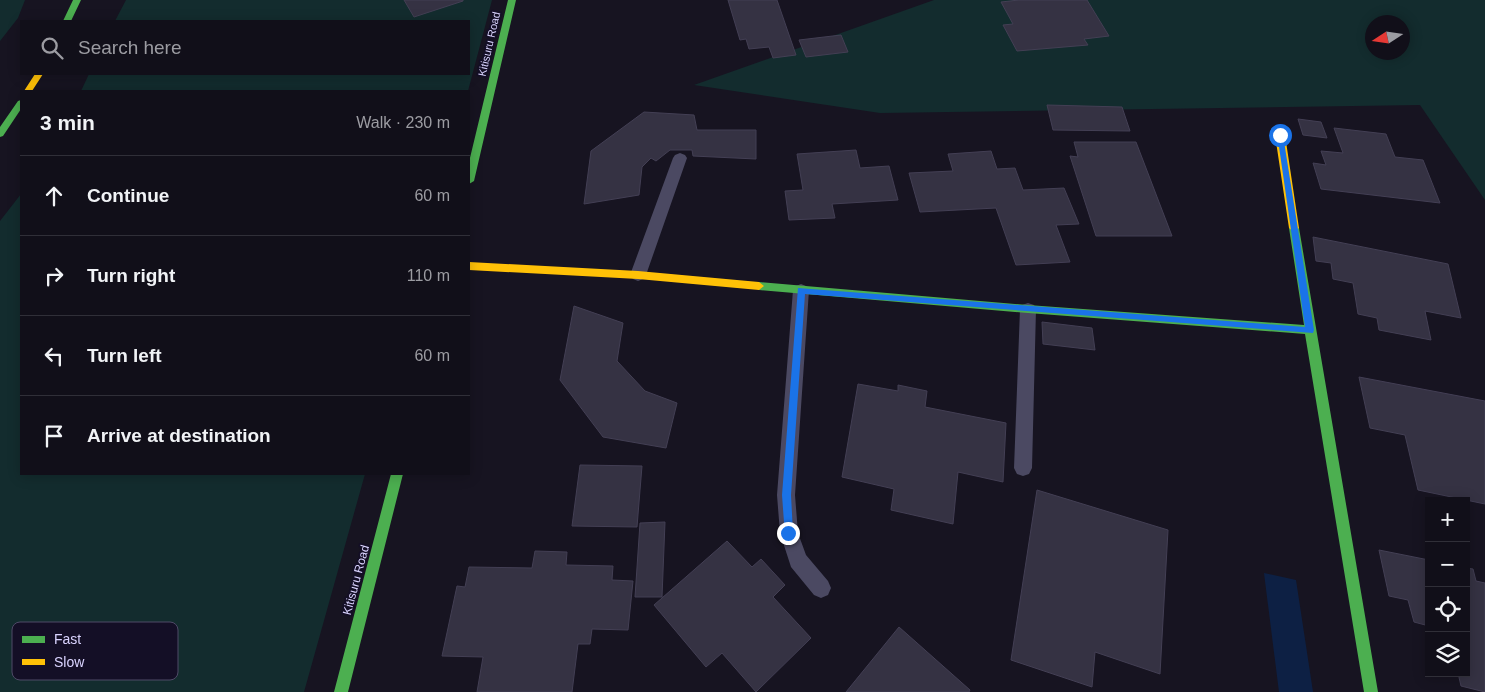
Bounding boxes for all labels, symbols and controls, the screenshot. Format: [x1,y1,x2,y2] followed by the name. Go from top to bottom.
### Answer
[476,10,502,78] street label: Kitisuru Road
[1365,15,1410,60] north arrow
[20,20,470,75] search box
[38,34,66,62] icon: search
[78,37,182,58] text: Search here
[40,111,95,134] text: 3 min
[356,114,450,131] text: Walk · 230 m
[1269,124,1292,147] route start
[40,182,68,210] icon: ahead
[87,185,169,206] text: Continue
[414,187,450,204] text: 60 m
[40,262,68,290] icon: right
[87,265,175,286] text: Turn right
[407,267,450,284] text: 110 m
[40,342,68,370] icon: left
[87,345,162,366] text: Turn left
[414,347,450,364] text: 60 m
[40,422,68,450] icon: arrive
[87,425,271,446] text: Arrive at destination
[1425,497,1470,677] map controls
[1425,497,1470,542] button: +
[777,522,800,545] route end
[1425,542,1470,587] button: −
[340,543,372,617] street label: Kitisuru Road
[1425,587,1470,632] button: locate
[12,622,178,680] legend
[54,631,81,647] text: Fast
[1425,632,1470,677] button: layers
[54,654,85,670] text: Slow

